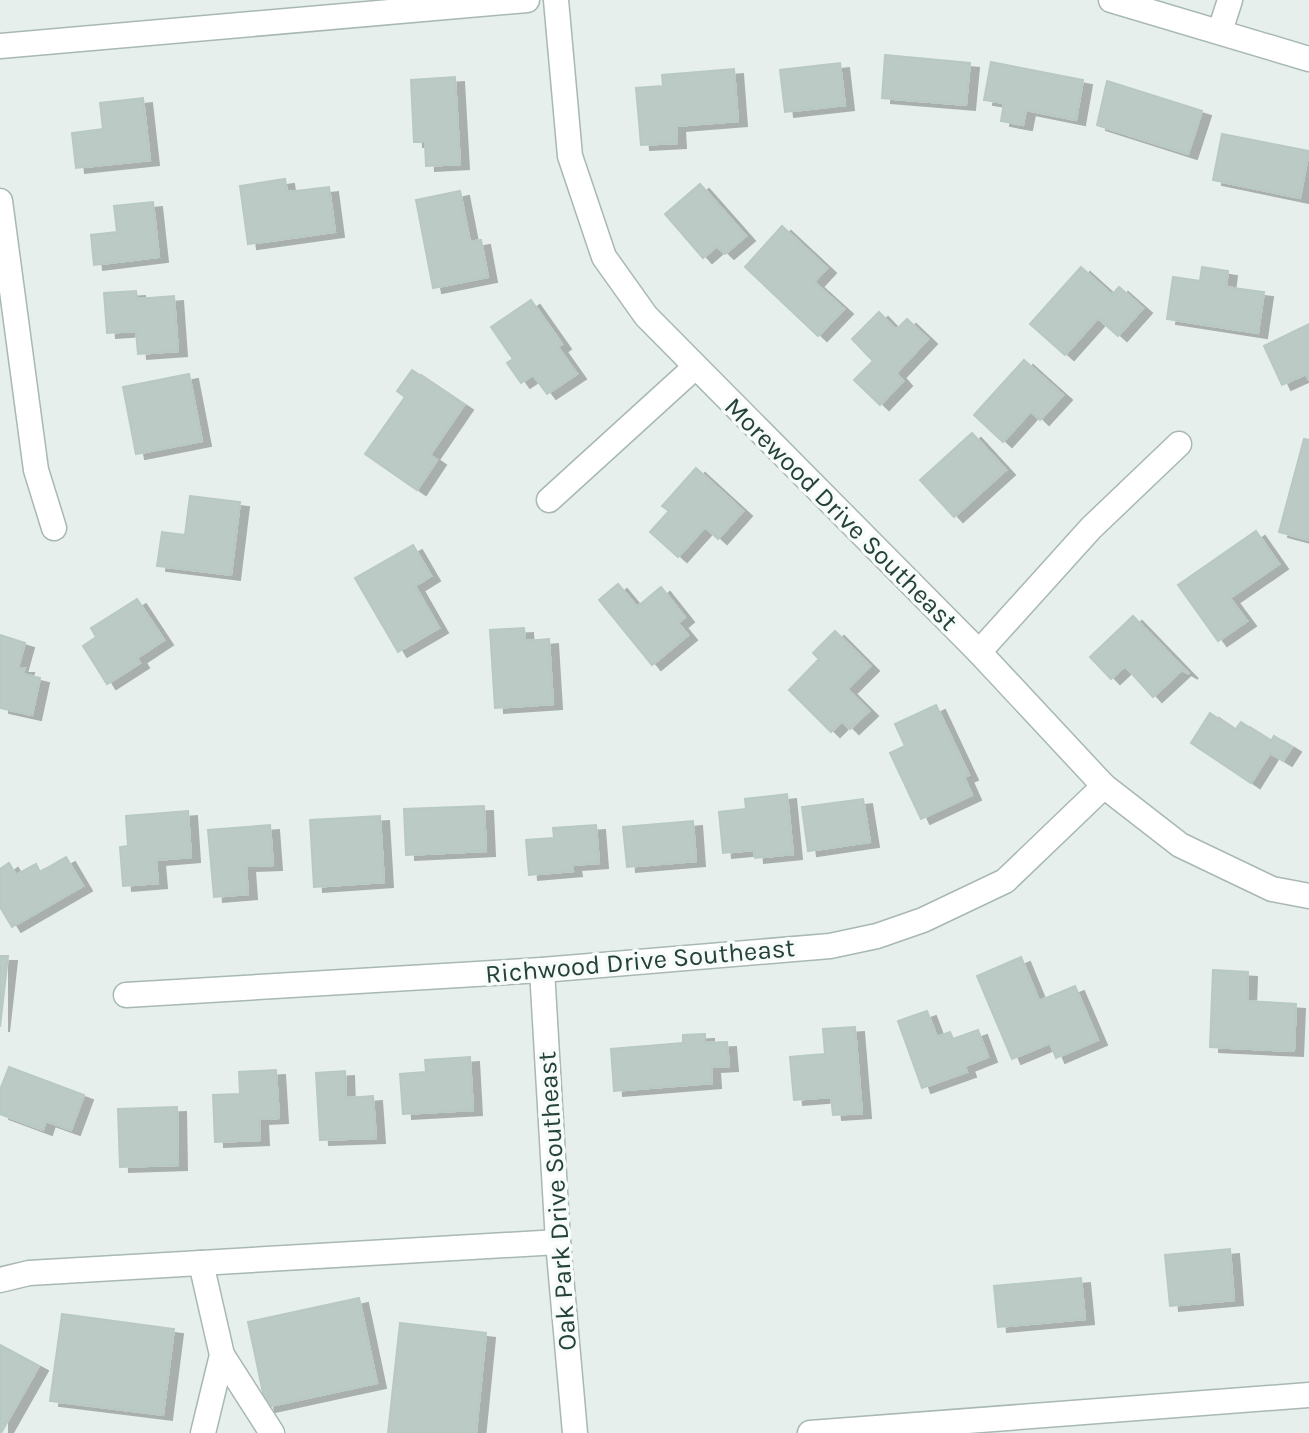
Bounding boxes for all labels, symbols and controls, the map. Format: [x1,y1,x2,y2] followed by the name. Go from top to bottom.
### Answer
[718,391,964,637] street label: Morewood Drive Southeast
[484,932,796,990] street label: Richwood Drive Southeast
[531,1050,583,1352] street label: Oak Park Drive Southeast

